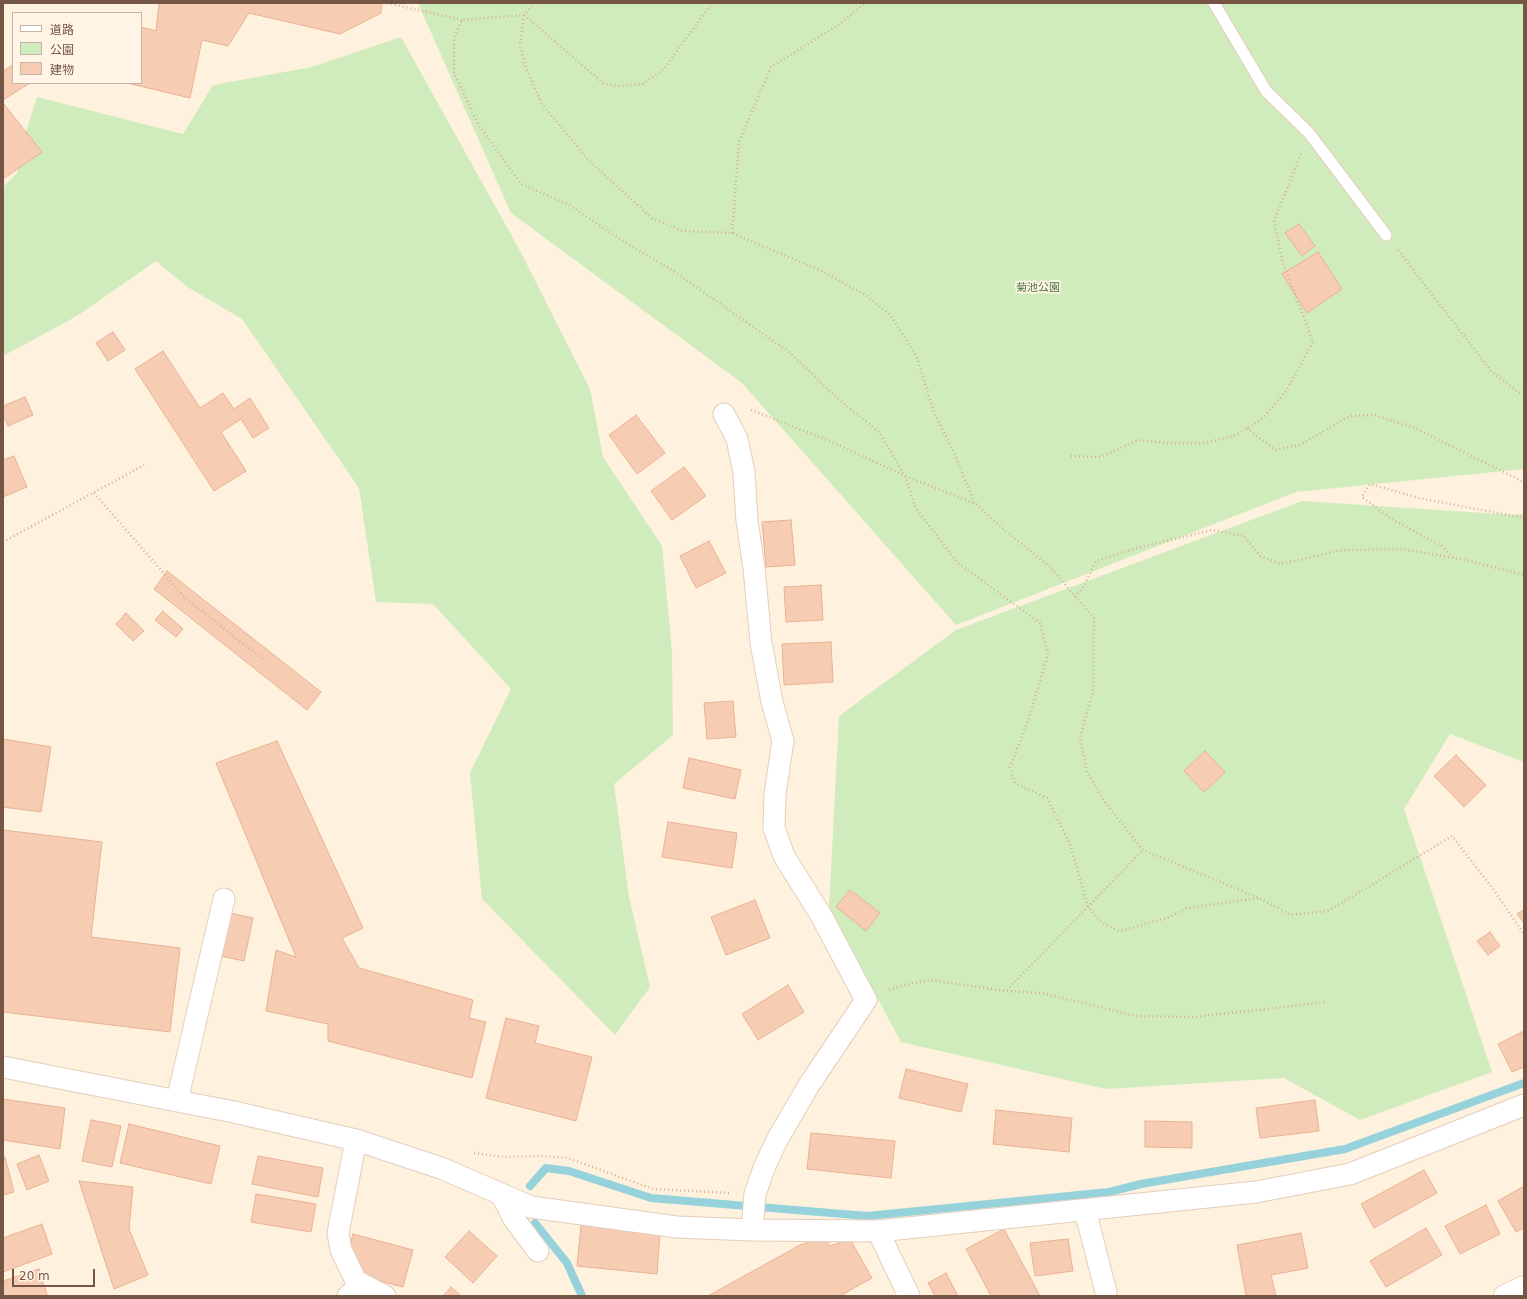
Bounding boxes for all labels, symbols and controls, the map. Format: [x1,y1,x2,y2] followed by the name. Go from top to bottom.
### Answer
[12,12,142,84] legend
[50,23,74,37] text: 道路
[50,43,74,57] text: 公園
[50,63,74,77] text: 建物
[1016,281,1060,295] park label: 菊池公園
[14,1261,97,1287] scale bar
[19,1269,50,1283] text: 20 m

